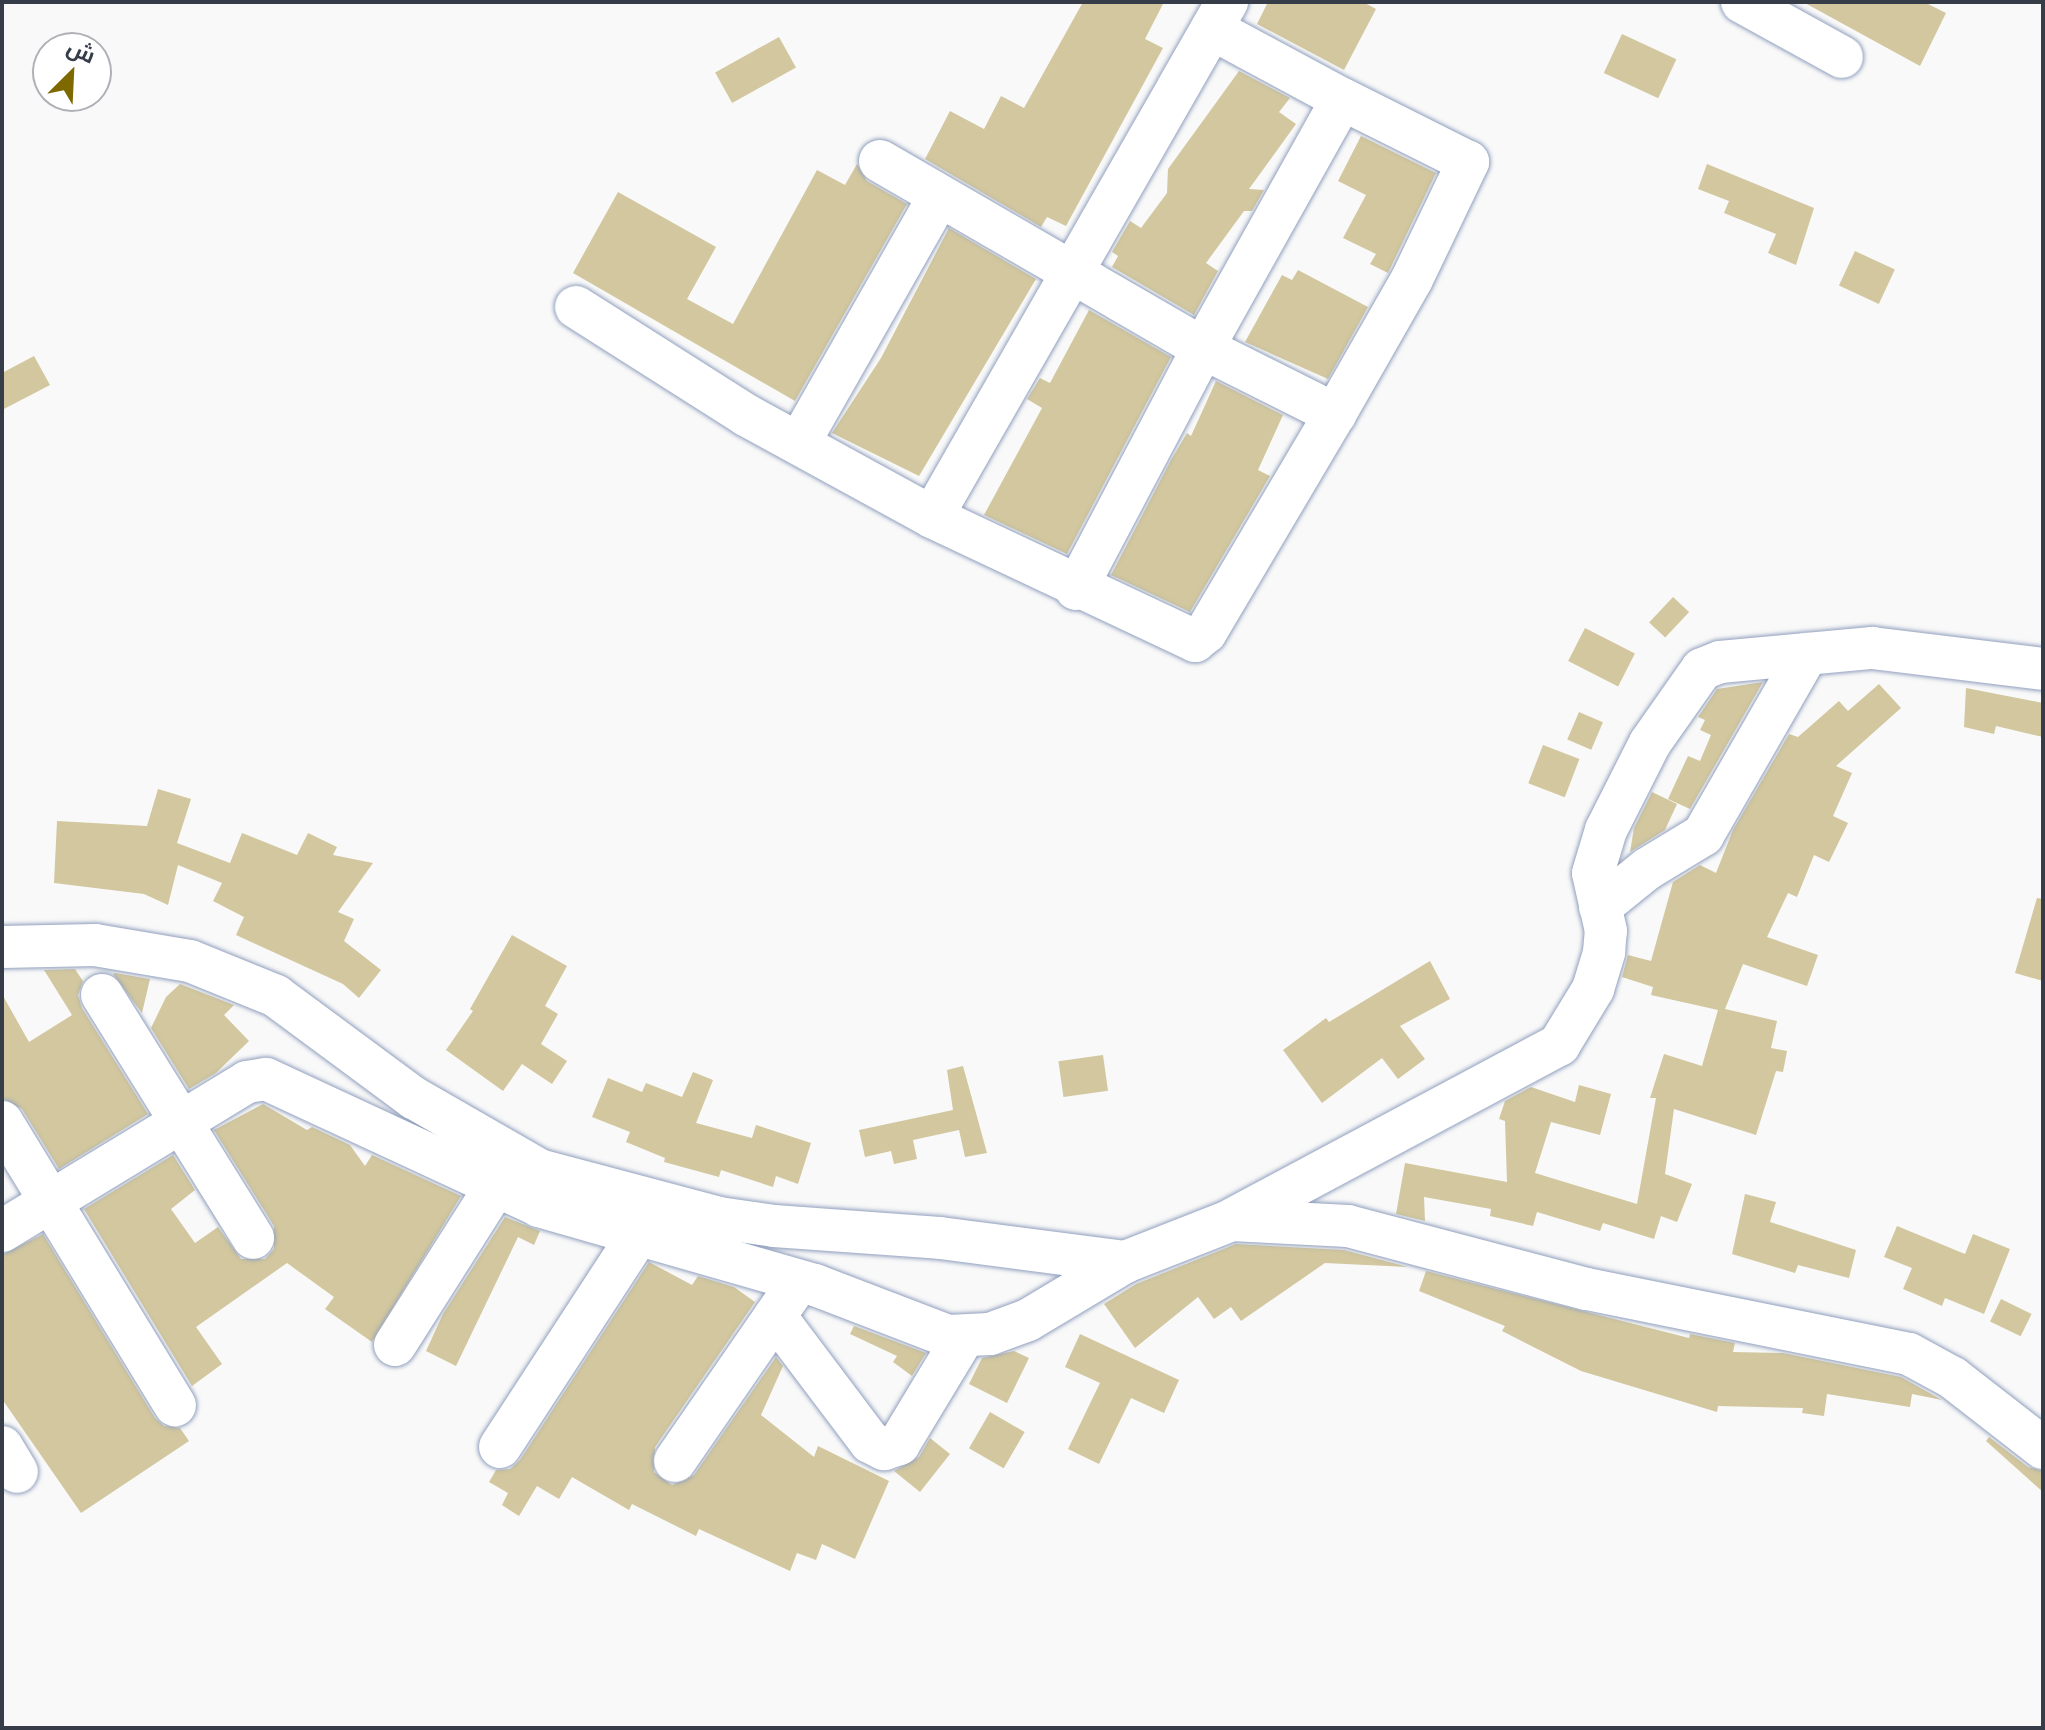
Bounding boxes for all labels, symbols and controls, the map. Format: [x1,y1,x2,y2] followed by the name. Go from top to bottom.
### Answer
[32,32,112,112] north arrow
[63,33,100,70] text: ش

